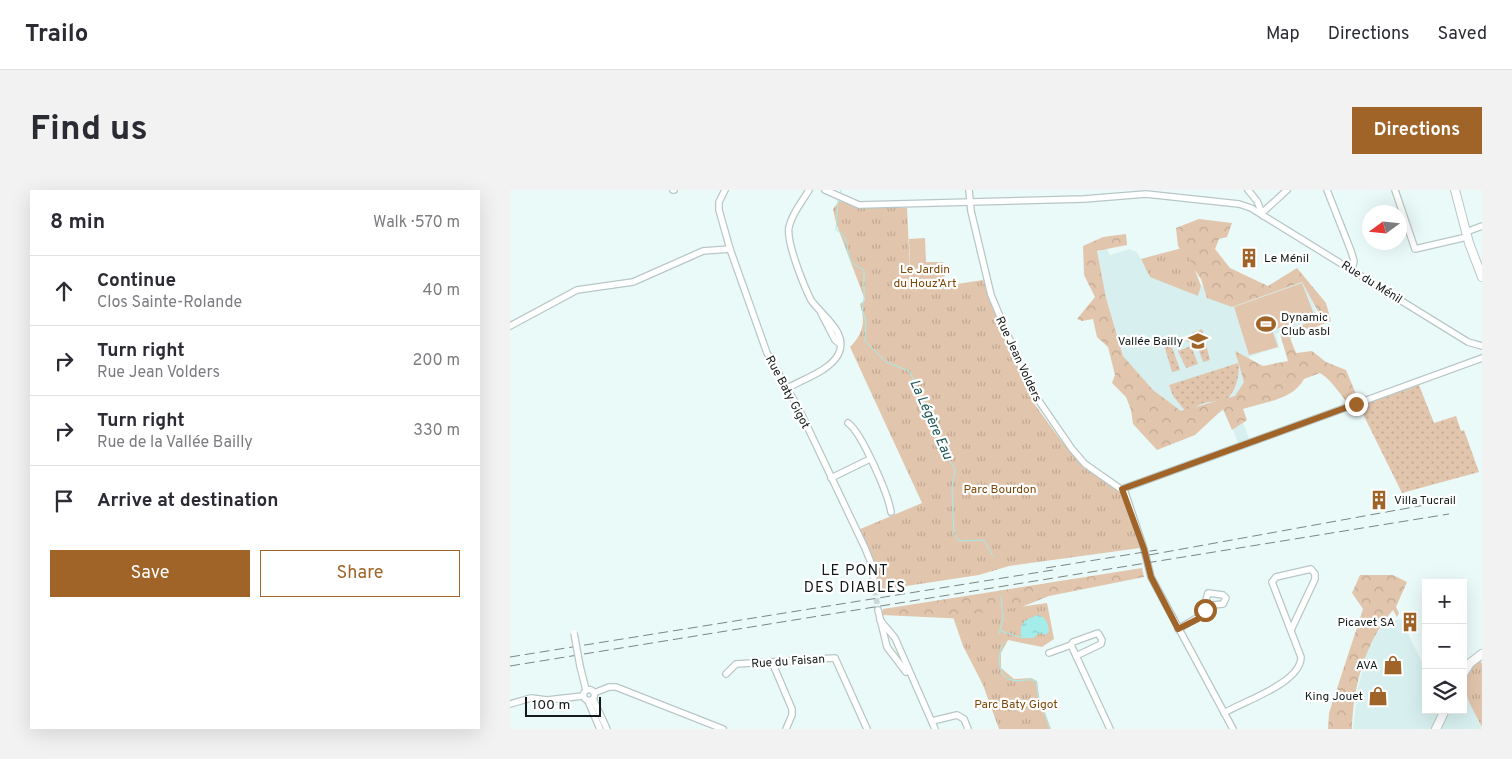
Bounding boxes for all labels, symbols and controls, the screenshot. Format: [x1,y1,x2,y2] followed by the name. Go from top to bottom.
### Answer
[25,20,88,50] text: Trailo
[1266,23,1300,46] text: Map
[1328,23,1410,46] text: Directions
[1438,23,1487,46] text: Saved
[1352,107,1482,154] button: Directions
[30,108,148,152] text: Find us
[1362,205,1407,250] north arrow
[50,209,105,236] text: 8 min
[373,213,460,233] text: Walk · 570 m
[1238,247,1260,269] building icon: Le Ménil
[1264,251,1309,267] place label: Le Ménil
[1338,258,1405,308] street label: Rue du Ménil
[893,262,957,292] park label: Le Jardin du Houz’Art
[97,269,176,293] text: Continue
[50,277,78,305] icon: ahead
[422,281,460,301] text: 40 m
[97,293,242,313] text: Clos Sainte-Rolande
[1281,310,1330,340] place label: Dynamic Club asbl
[1255,313,1277,335] sports icon: Dynamic Club asbl
[991,314,1045,405] street label: Rue Jean Volders
[1187,330,1209,352] school or university icon: Vallée Bailly
[1118,334,1183,350] place label: Vallée Bailly
[97,339,185,363] text: Turn right
[50,347,78,375] icon: right
[412,351,460,371] text: 200 m
[761,353,813,432] street label: Rue Baty Gigot
[97,363,220,383] text: Rue Jean Volders
[905,377,956,463] water label: La Légère Eau
[1345,393,1368,416] route end
[97,409,185,433] text: Turn right
[50,417,78,445] icon: right
[413,421,460,441] text: 330 m
[97,433,253,453] text: Rue de la Vallée Bailly
[964,482,1037,498] park label: Parc Bourdon
[50,487,78,515] icon: arrive
[97,489,278,513] text: Arrive at destination
[1368,489,1390,511] building icon: Villa Tucrail
[1394,493,1456,509] place label: Villa Tucrail
[50,550,250,597] button: Save
[260,550,460,597] button: Share
[804,562,906,598] district label: LE PONT DES DIABLES
[1422,579,1467,714] map controls
[1422,579,1467,624] button: +
[1194,599,1217,622] route start
[1399,611,1421,633] building icon: Picavet SA
[1337,615,1395,631] place label: Picavet SA
[1422,624,1467,669] button: −
[751,651,826,673] street label: Rue du Faisan
[1382,654,1404,676] shop icon: AVA
[1356,658,1378,674] place label: AVA
[1422,669,1467,714] button: layers
[1367,685,1389,707] shop icon: King Jouet
[1305,689,1363,705] place label: King Jouet
[525,694,601,717] scale bar
[532,697,570,714] text: 100 m
[974,697,1058,713] park label: Parc Baty Gigot

